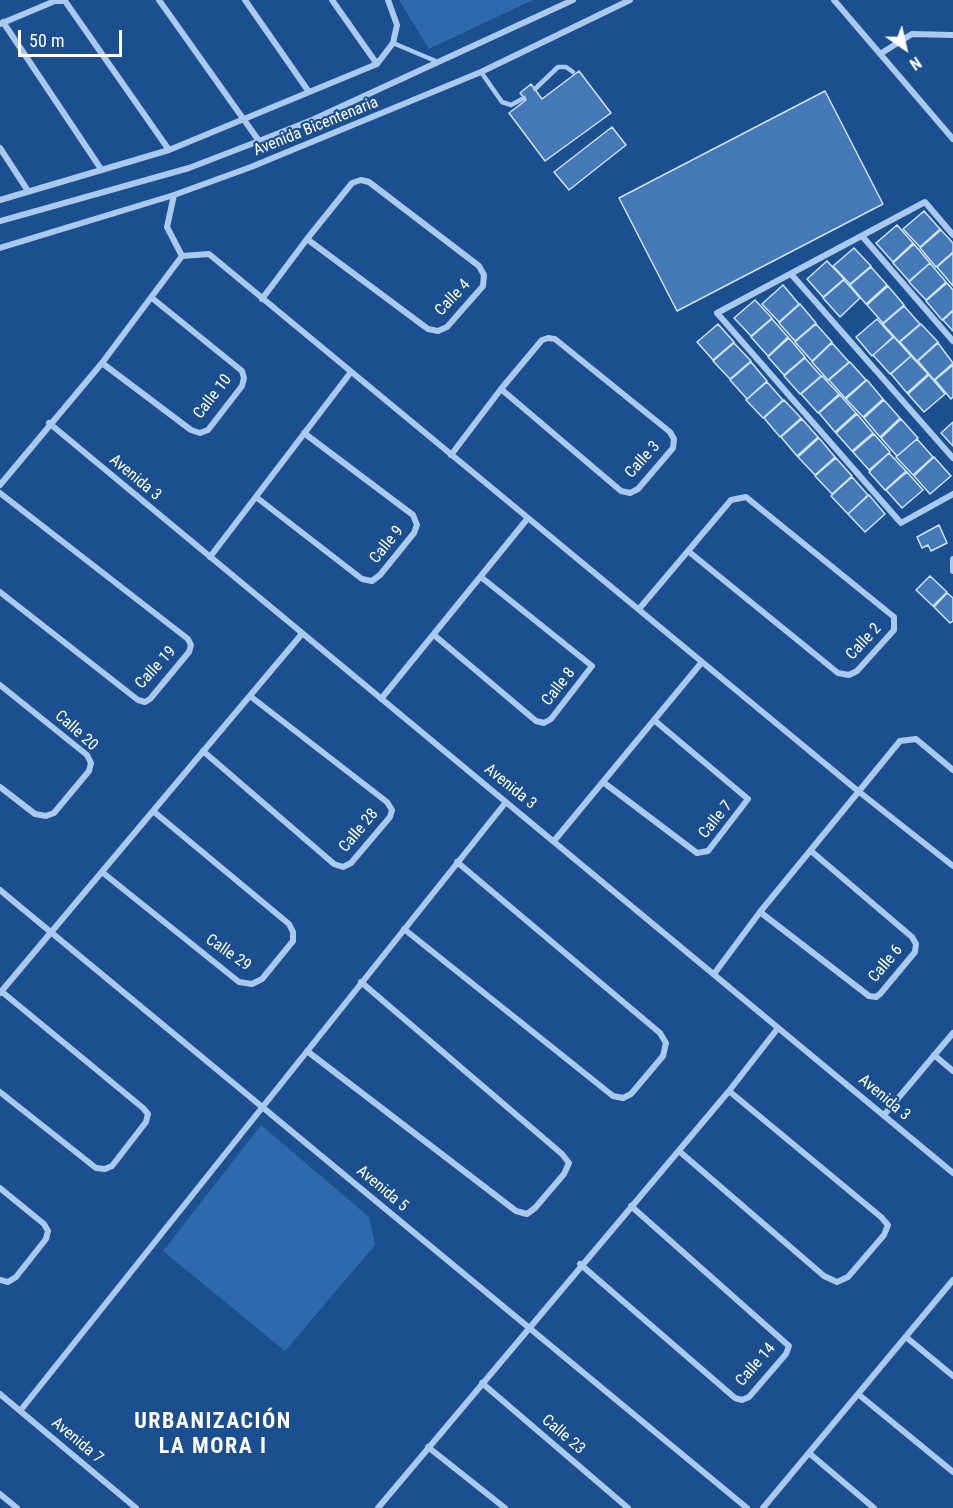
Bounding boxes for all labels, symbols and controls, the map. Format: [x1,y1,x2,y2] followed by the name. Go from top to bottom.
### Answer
[21,18,124,56] scale bar
[875,18,935,78] north arrow
[29,30,64,51] text: 50 m
[906,53,925,74] text: N
[251,93,381,161] street label: Avenida Bicentenaria
[431,276,475,320] street label: Calle 4
[190,371,236,423] street label: Calle 10
[621,438,665,482] street label: Calle 3
[105,451,165,505] street label: Avenida 3
[366,522,408,568] street label: Calle 9
[842,620,886,664] street label: Calle 2
[132,643,180,693] street label: Calle 19
[538,664,580,710] street label: Calle 8
[51,707,101,755] street label: Calle 20
[480,760,540,814] street label: Avenida 3
[695,797,737,843] street label: Calle 7
[335,805,383,857] street label: Calle 28
[202,930,254,976] street label: Calle 29
[865,941,907,987] street label: Calle 6
[854,1071,914,1125] street label: Avenida 3
[352,1162,412,1216] street label: Avenida 5
[732,1339,780,1391] street label: Calle 14
[134,1409,292,1460] district label: URBANIZACIÓN LA MORA I
[537,1411,589,1459] street label: Calle 23
[47,1414,107,1468] street label: Avenida 7

